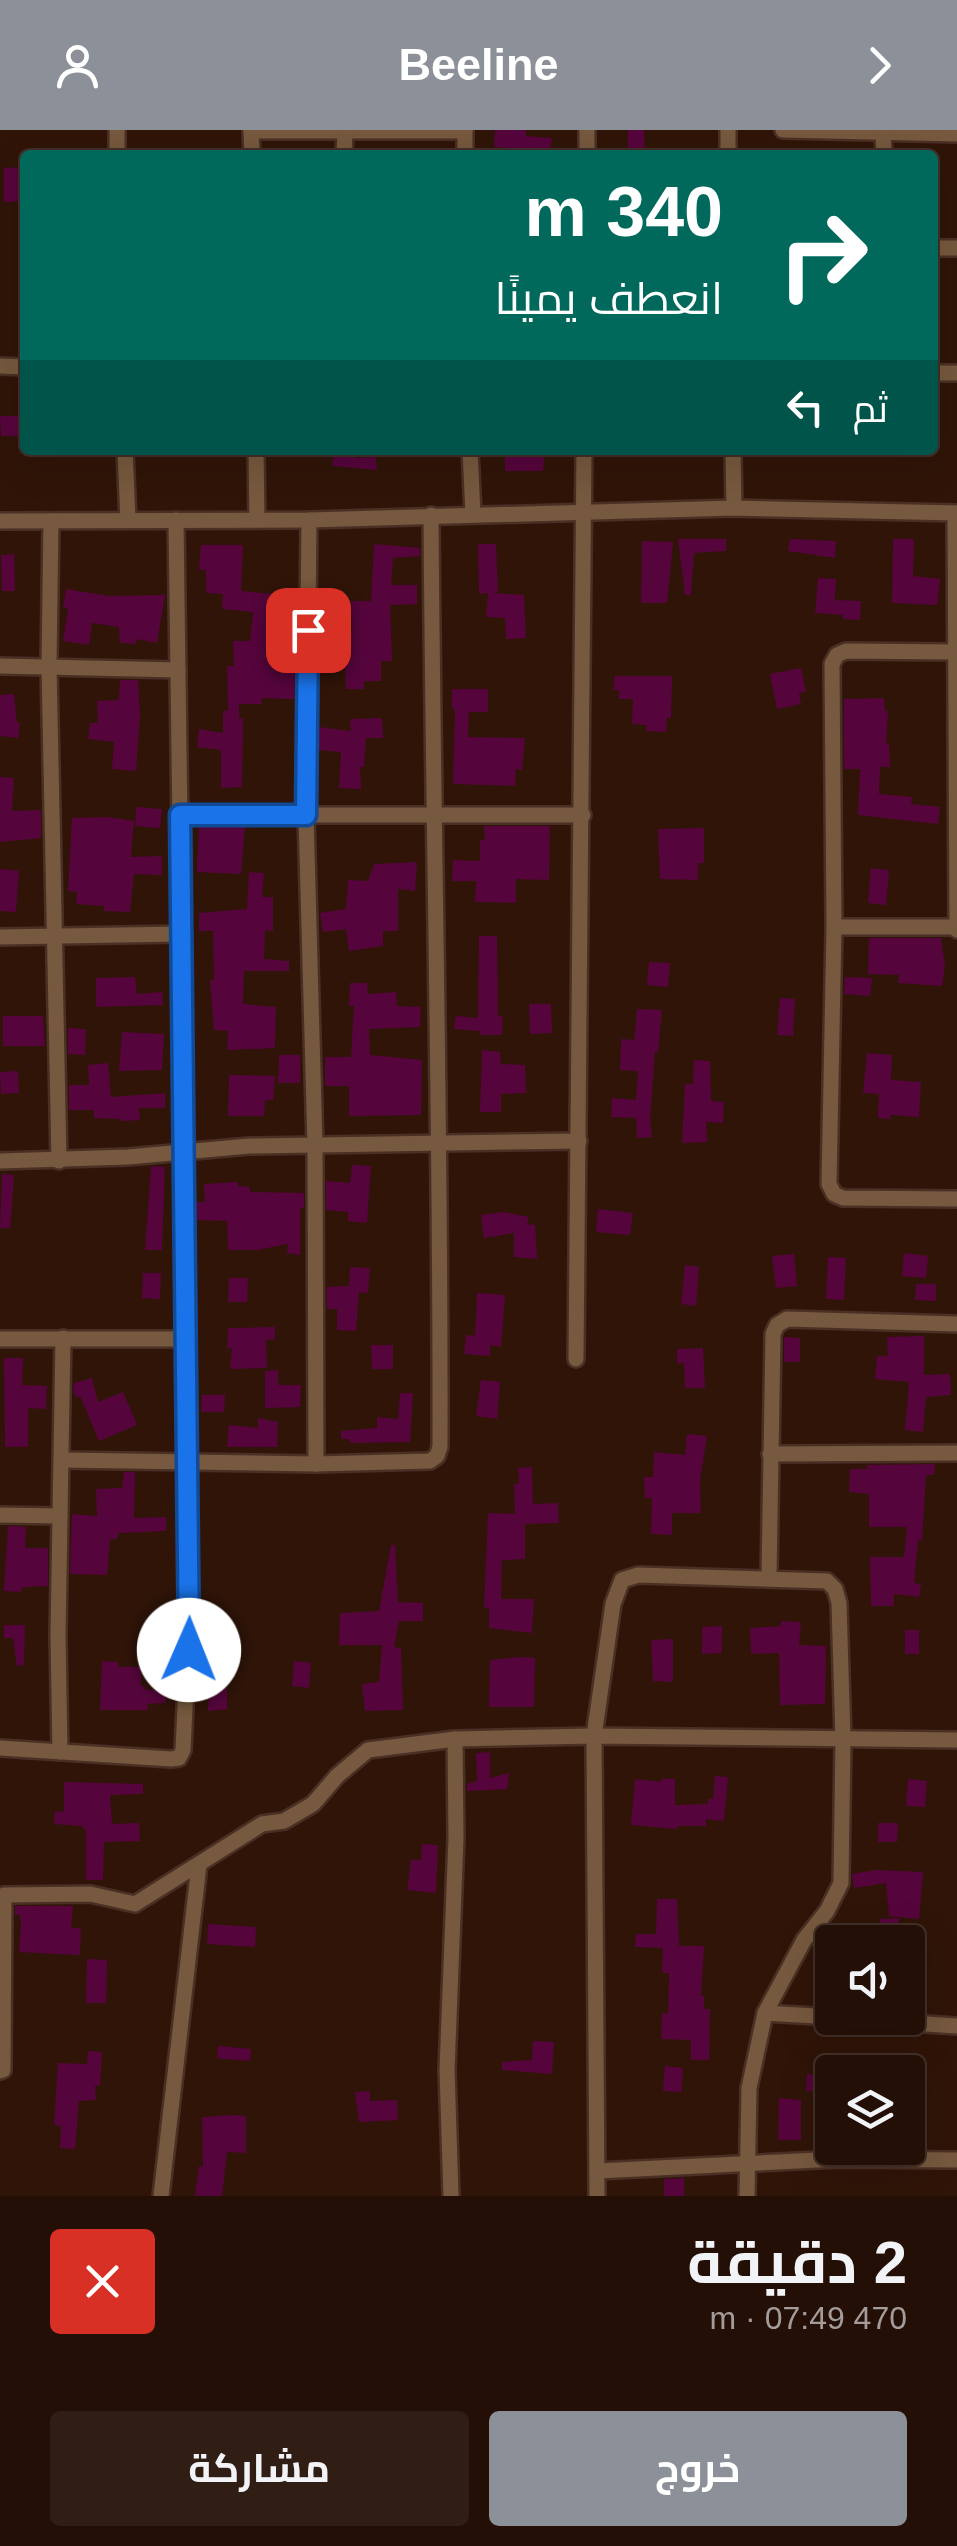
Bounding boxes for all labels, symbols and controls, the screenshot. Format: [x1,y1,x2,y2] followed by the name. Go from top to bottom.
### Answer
[50,38,105,93] icon: person
[852,38,907,93] icon: forward
[398,39,559,90] text: Beeline
[525,173,723,251] text: 340 m
[758,190,888,320] icon: right
[494,273,723,324] text: انعطف يمينًا
[778,380,833,435] icon: left
[853,388,888,430] text: ثم
[266,588,351,673] pin
[281,603,336,658] icon: arrive
[137,1598,241,1702] position arrow
[815,1925,925,2165] map controls
[815,1925,925,2035] button: sound
[815,2055,925,2165] button: layers
[50,2229,155,2334] button: close
[687,2229,907,2296] text: 2 دقيقة
[710,2300,907,2336] text: 470 m · 07:49
[50,2411,469,2526] button: مشاركة
[489,2411,907,2526] button: خروج

